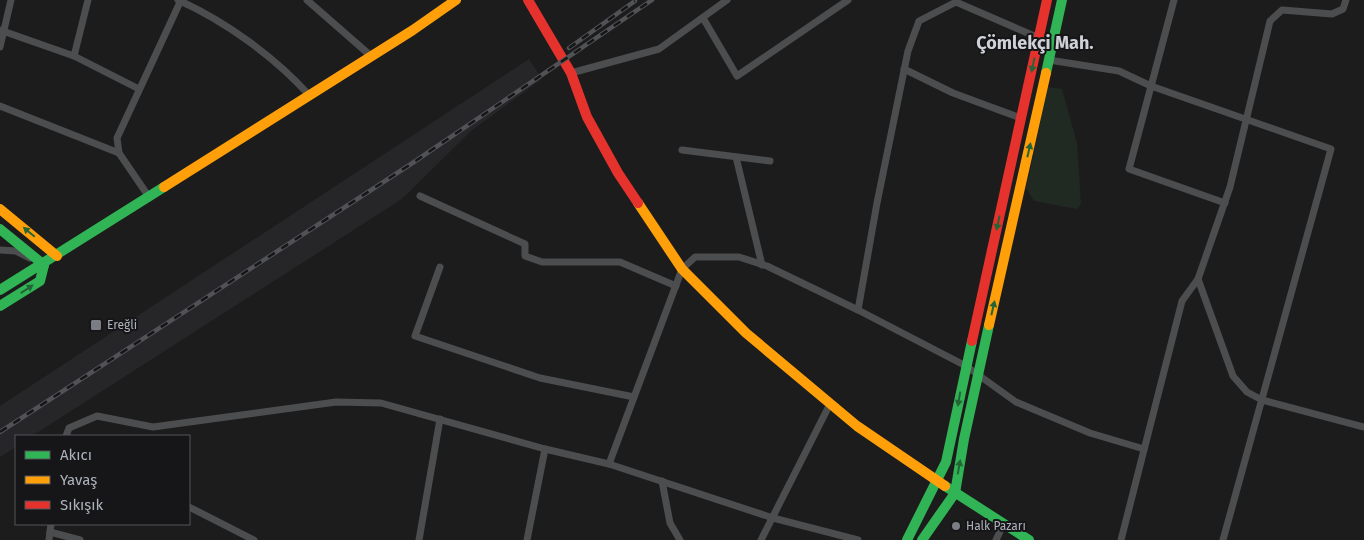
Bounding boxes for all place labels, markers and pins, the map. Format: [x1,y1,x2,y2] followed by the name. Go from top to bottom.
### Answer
[89,318,103,332] marker: Ereğli
[107,318,137,332] place label: Ereğli
[966,519,1026,533] place label: Halk Pazarı
[950,520,962,532] marker: Halk Pazarı

